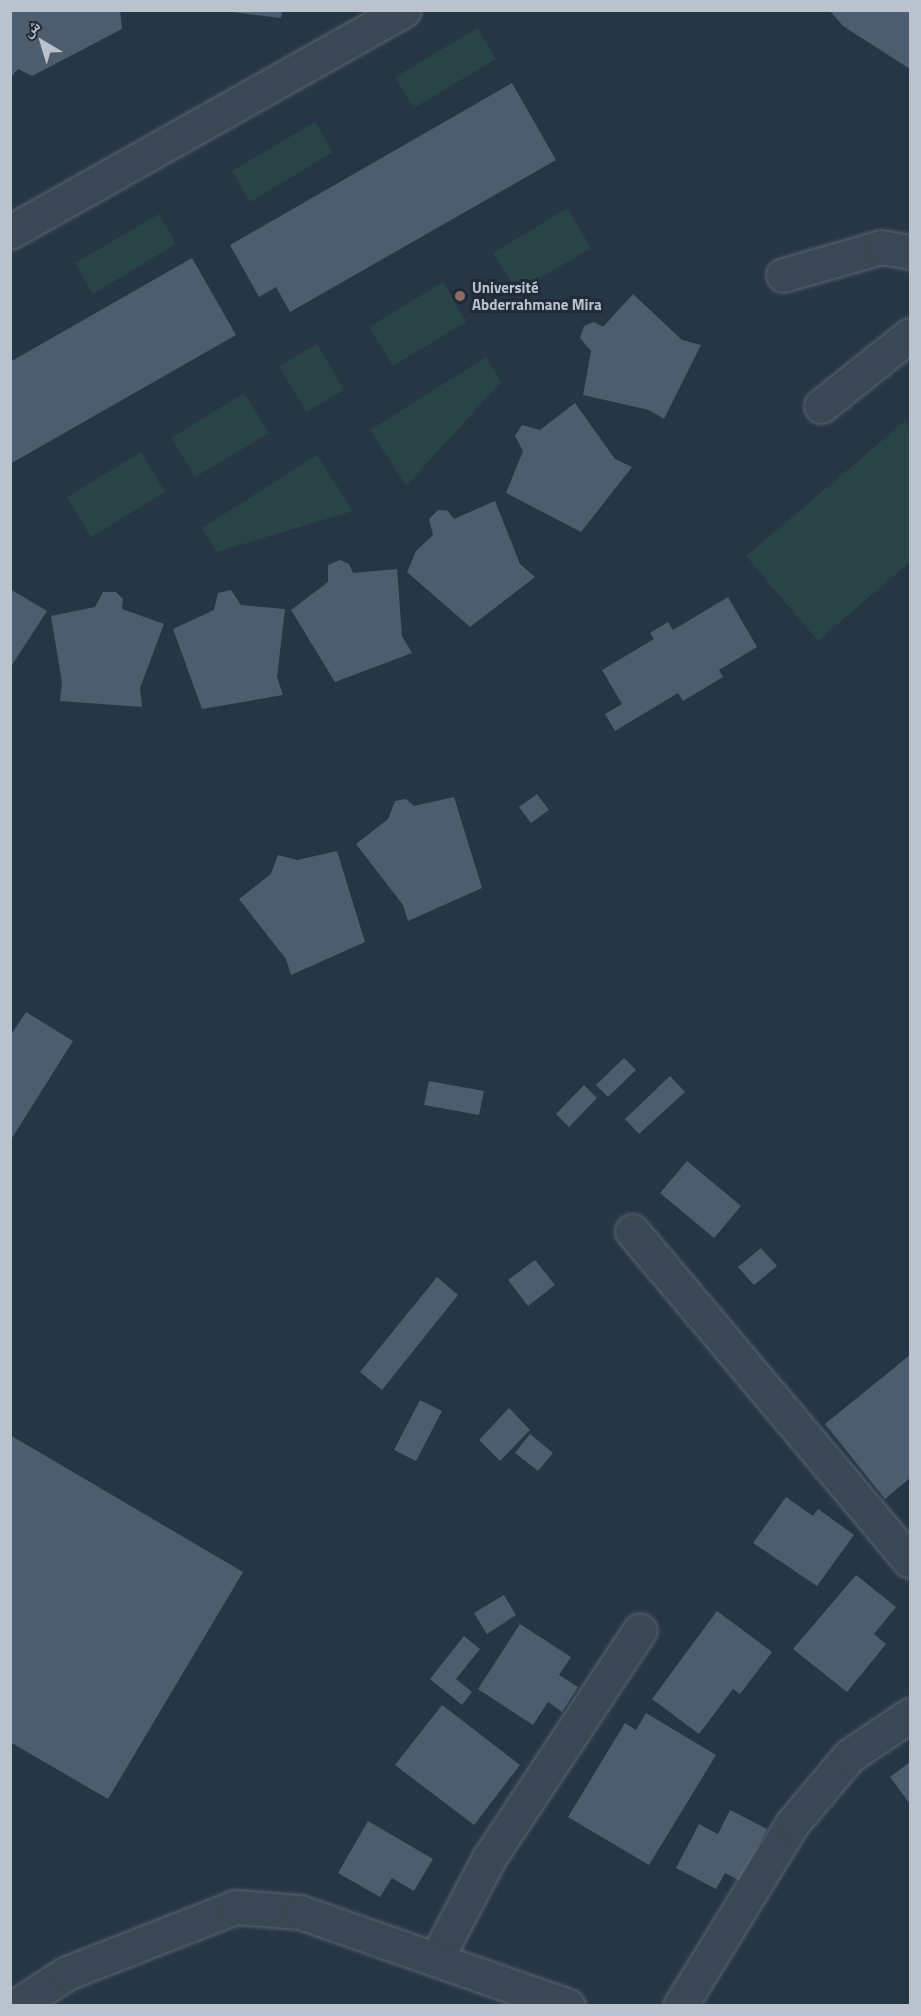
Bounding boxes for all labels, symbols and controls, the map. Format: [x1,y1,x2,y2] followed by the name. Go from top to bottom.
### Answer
[12,12,72,72] north arrow
[17,13,45,43] text: ش
[472,278,602,313] place label: Université Abderrahmane Mira
[453,289,467,303] marker: Université Abderrahmane Mira

